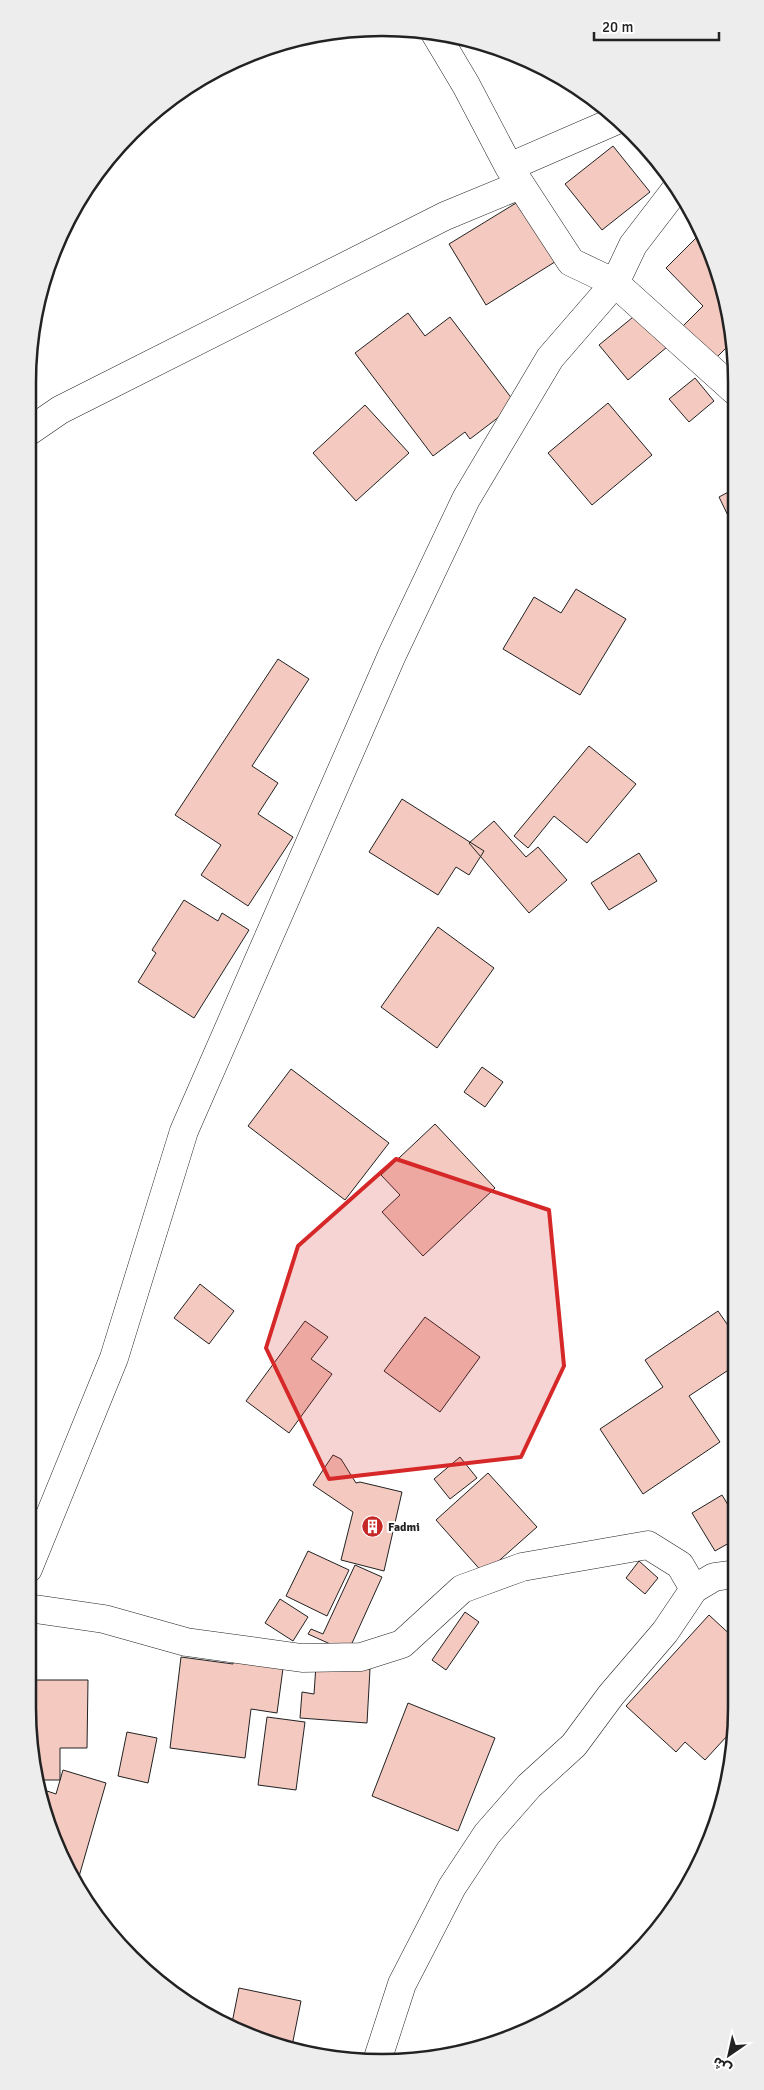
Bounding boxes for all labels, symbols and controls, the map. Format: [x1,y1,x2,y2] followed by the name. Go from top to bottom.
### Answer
[594,10,719,42] scale bar
[602,18,633,36] text: 20 m
[360,1515,384,1539] building icon: Fadmi
[388,1520,420,1535] place label: Fadmi
[704,2030,754,2080] north arrow
[709,2053,735,2078] text: ش

